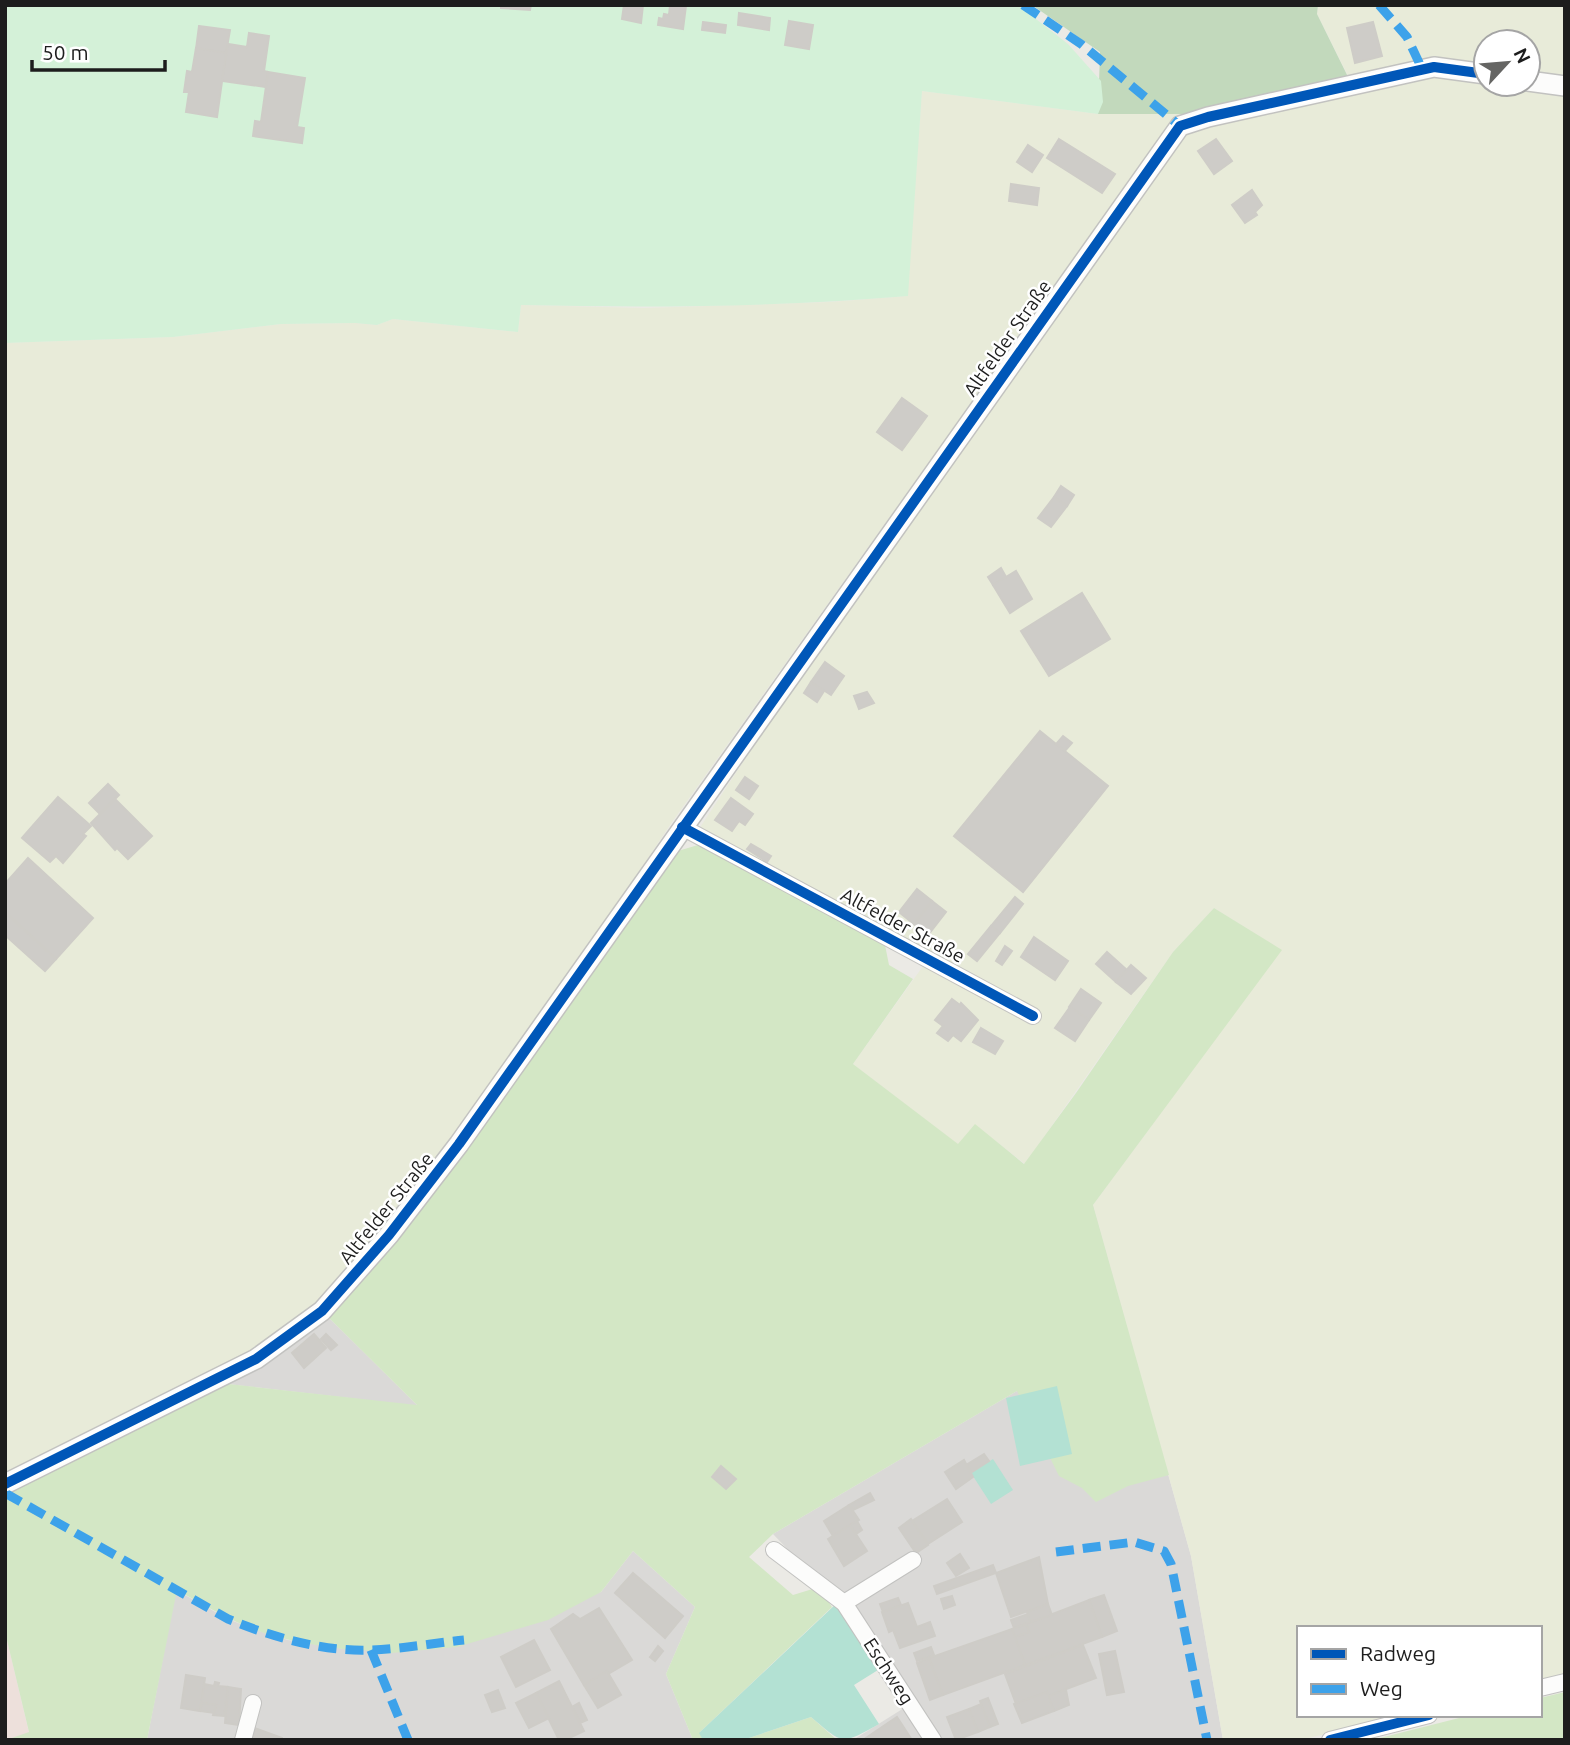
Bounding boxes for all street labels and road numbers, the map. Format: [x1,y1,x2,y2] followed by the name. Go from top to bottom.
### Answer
[959,276,1055,400] street label: Altfelder Straße
[837,883,969,967] street label: Altfelder Straße
[334,1148,438,1268] street label: Altfelder Straße
[859,1634,919,1708] street label: Eschweg

